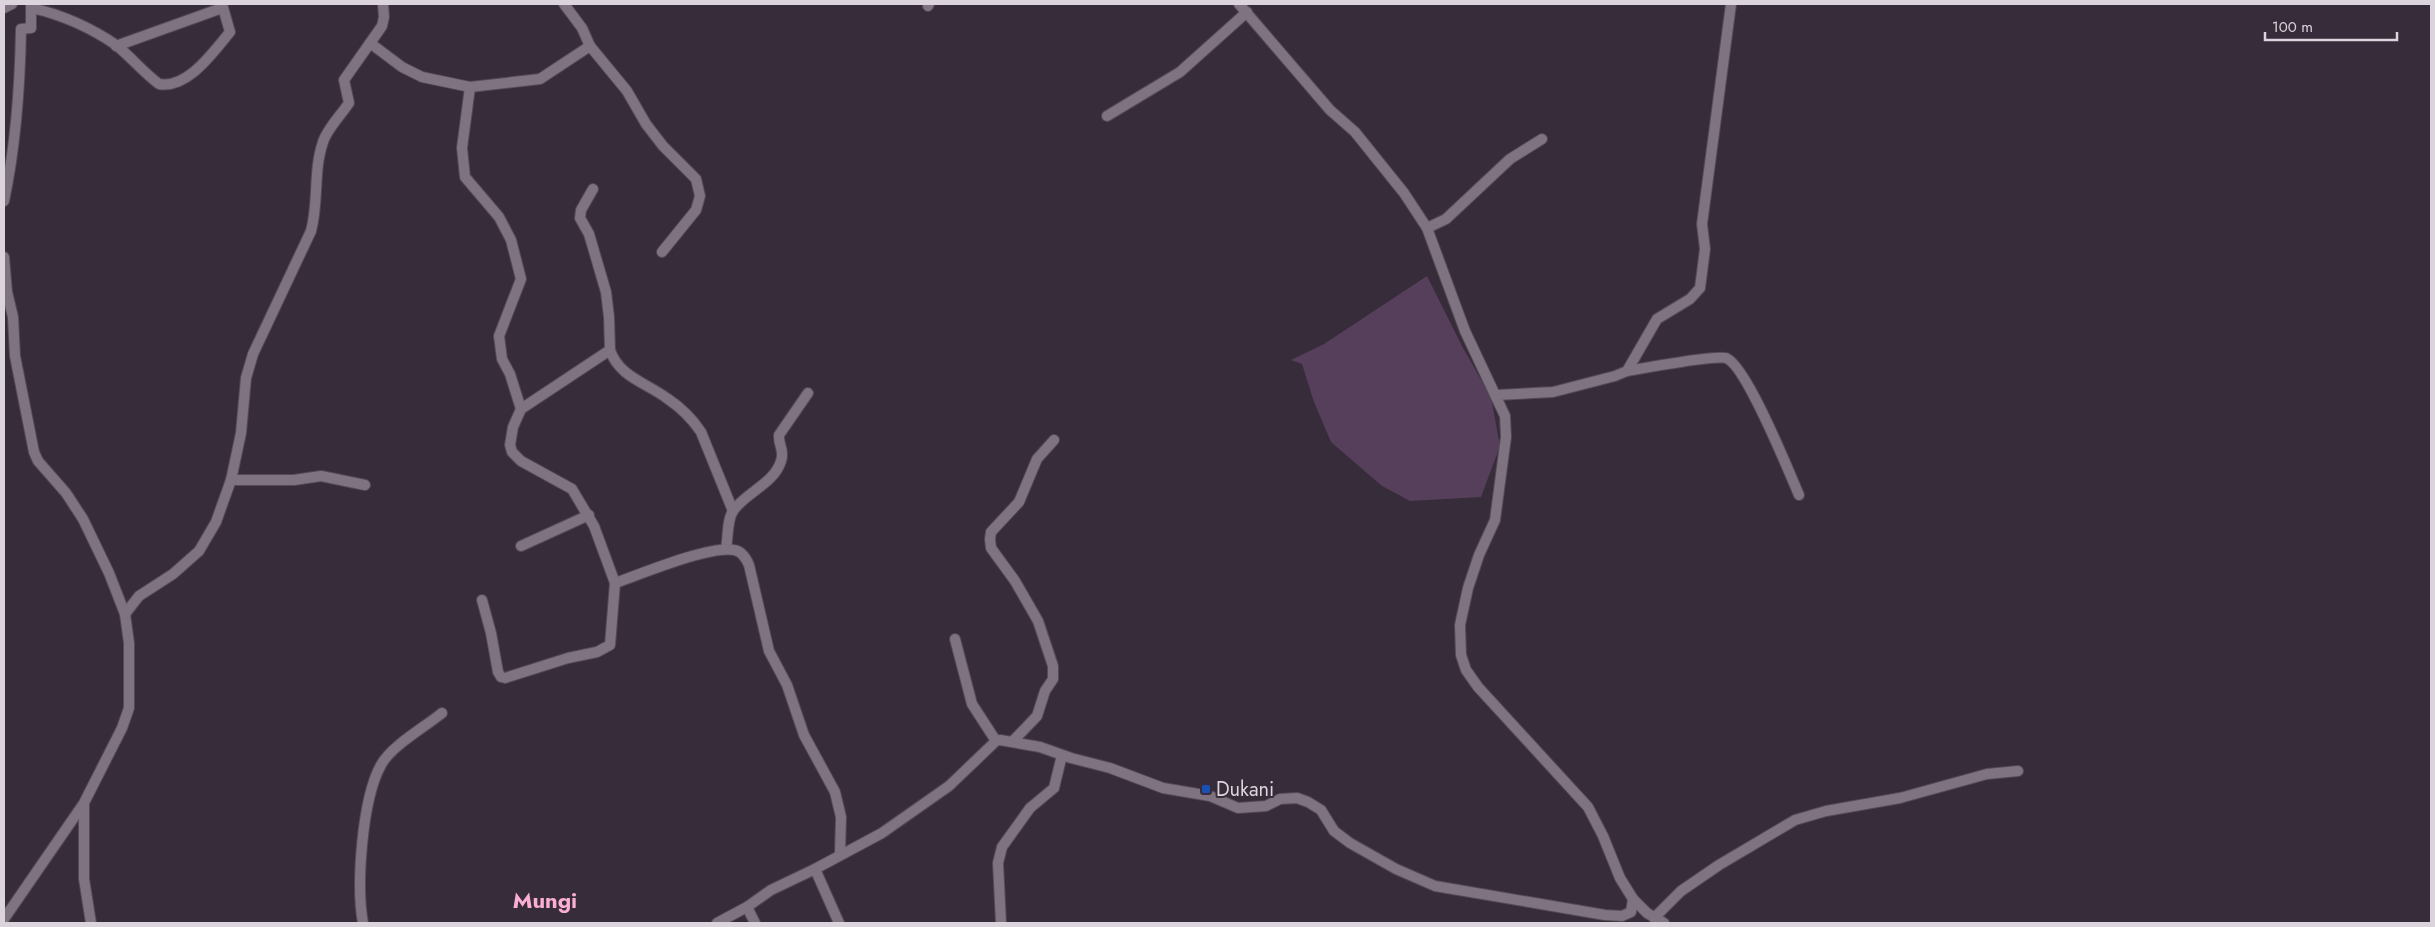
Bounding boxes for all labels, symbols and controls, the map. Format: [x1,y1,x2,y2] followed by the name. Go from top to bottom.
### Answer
[2265,10,2398,42] scale bar
[2272,16,2313,38] text: 100 m
[1216,775,1274,804] place label: Dukani
[1200,783,1212,795] marker: Dukani
[513,884,577,916] district label: Mungi

